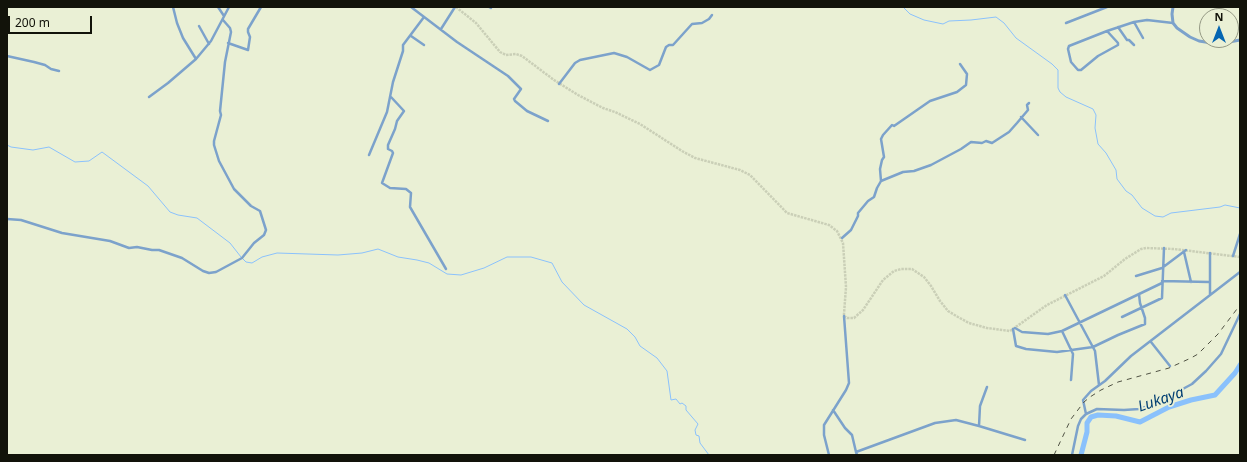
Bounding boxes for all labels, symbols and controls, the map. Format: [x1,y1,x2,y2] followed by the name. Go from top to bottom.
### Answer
[10,8,94,34] scale bar
[1199,8,1239,48] north arrow
[1215,9,1223,24] text: N
[15,14,50,31] text: 200 m
[1136,384,1186,416] water label: Lukaya

